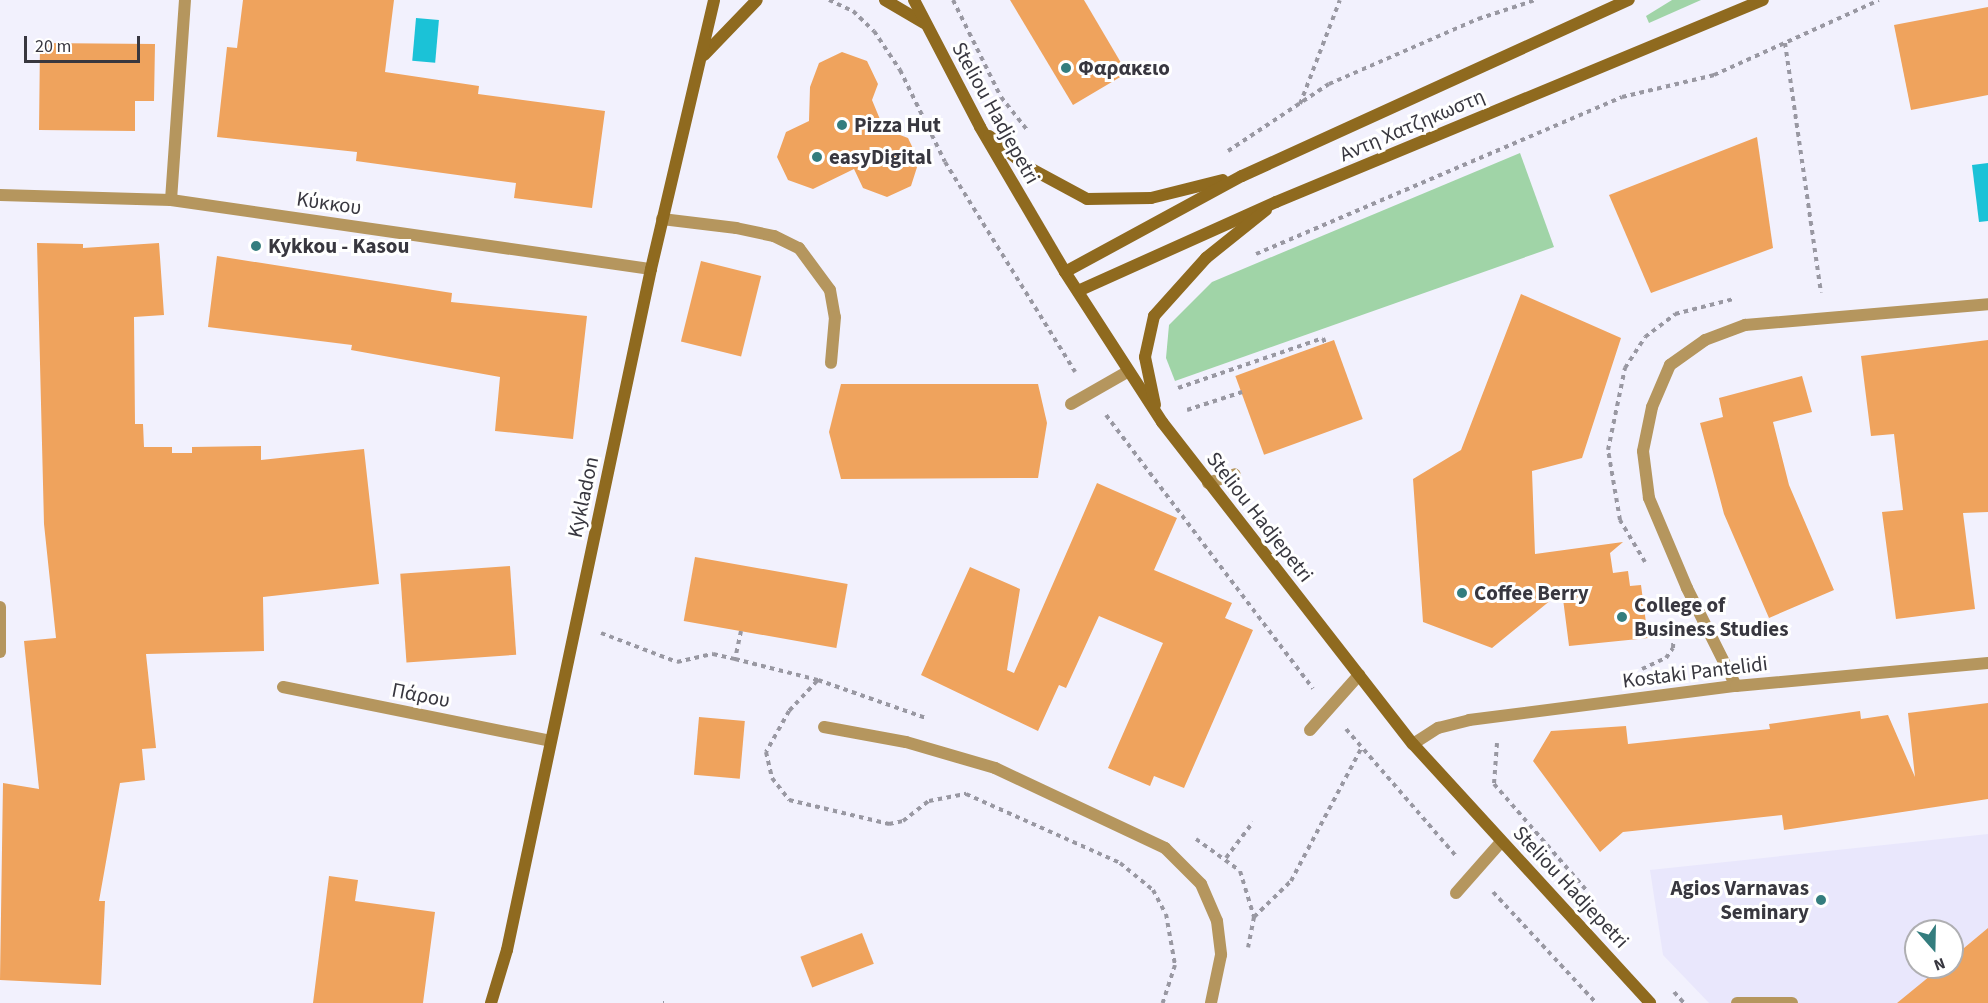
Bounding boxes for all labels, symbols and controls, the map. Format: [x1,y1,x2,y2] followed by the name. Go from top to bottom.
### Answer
[27,24,142,62] scale bar
[35,34,71,59] text: 20 m
[947,38,1045,188] street label: Steliou Hadjepetri
[1078,55,1170,81] place label: Φαρακειο
[1059,61,1073,75] marker: Φαρακειο
[1336,83,1488,167] street label: Αντη Χατζηκωστη
[854,112,941,138] place label: Pizza Hut
[835,118,849,132] marker: Pizza Hut
[829,144,932,170] place label: easyDigital
[810,150,824,164] marker: easyDigital
[295,186,363,220] street label: Κύκκου
[268,233,409,259] place label: Kykkou - Kasou
[249,239,263,253] marker: Kykkou - Kasou
[1201,447,1319,587] street label: Steliou Hadjepetri
[562,454,604,540] street label: Kykladon
[1474,580,1589,606] place label: Coffee Berry
[1455,586,1469,600] marker: Coffee Berry
[1634,592,1788,642] place label: College of Business Studies
[1615,610,1629,624] marker: College of Business Studies
[1621,651,1769,693] street label: Kostaki Pantelidi
[390,677,452,713] street label: Πάρου
[1508,820,1634,954] street label: Steliou Hadjepetri
[1671,875,1809,925] place label: Agios Varnavas Seminary
[1814,893,1828,907] marker: Agios Varnavas Seminary
[1904,919,1964,979] north arrow
[1931,952,1948,976] text: N

